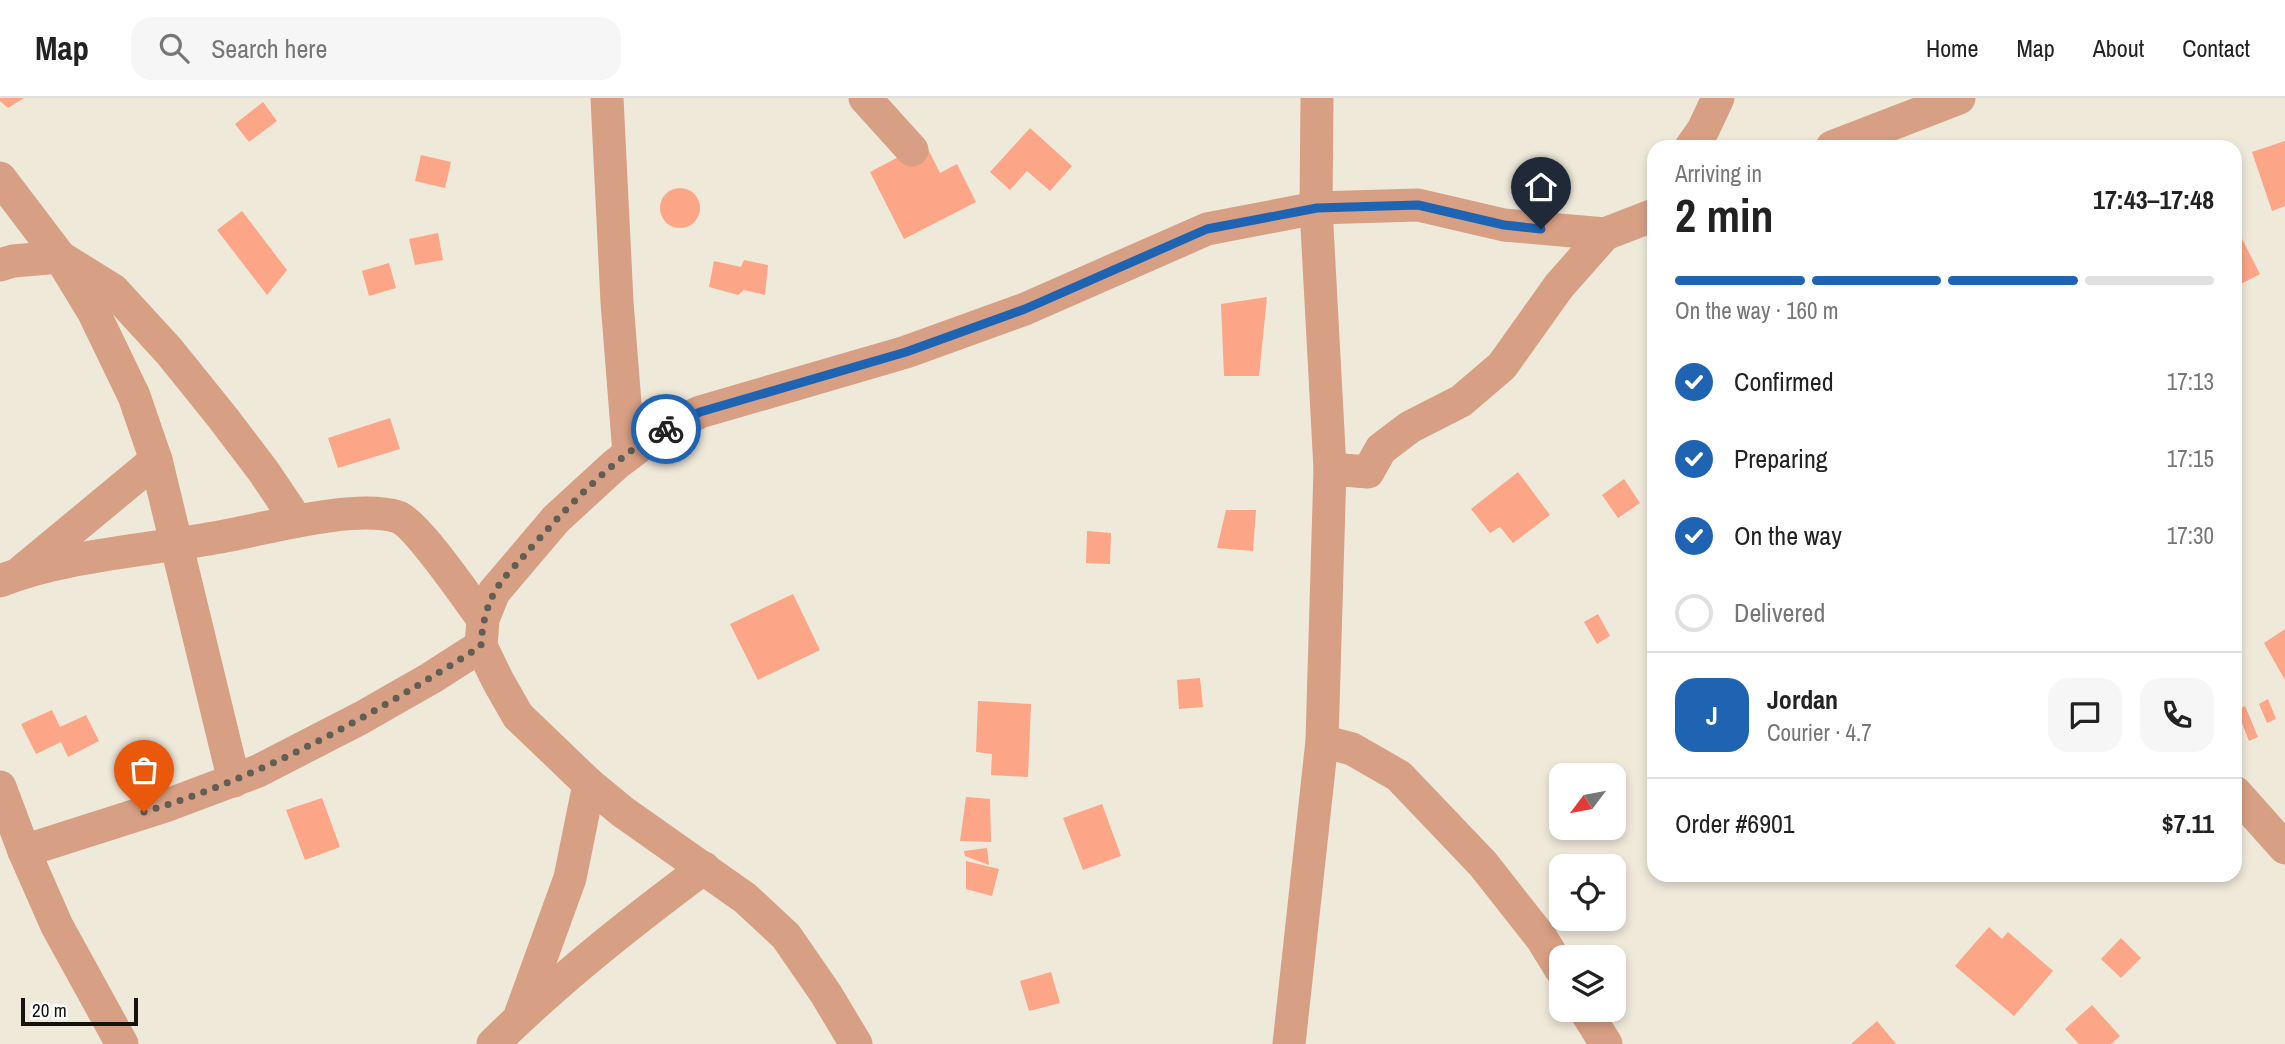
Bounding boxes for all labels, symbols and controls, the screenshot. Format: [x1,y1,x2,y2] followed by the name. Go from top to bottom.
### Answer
[131,17,621,80] search box
[35,26,89,70] text: Map
[155,29,193,67] icon: search
[211,31,327,66] text: Search here
[1926,32,1978,64] text: Home
[2016,32,2055,64] text: Map
[2093,32,2144,64] text: About
[2182,32,2250,64] text: Contact
[1511,157,1571,229] pin
[1675,158,1762,189] text: Arriving in
[1522,168,1560,206] icon: home
[2093,182,2214,217] text: 17:43–17:48
[1675,184,1774,246] text: 2 min
[1675,295,1839,326] text: On the way · 160 m
[1675,363,1713,401] icon: check
[1734,364,1834,399] text: Confirmed
[2167,366,2214,397] text: 17:13
[631,394,701,464] courier
[647,410,685,448] icon: bike
[1675,440,1713,478] icon: check
[1734,441,1828,476] text: Preparing
[2167,443,2214,474] text: 17:15
[1675,517,1713,555] icon: check
[1734,518,1842,553] text: On the way
[2167,520,2214,551] text: 17:30
[1734,595,1825,630] text: Delivered
[2048,678,2122,752] button: chat
[2140,678,2214,752] button: phone
[1767,682,1838,717] text: Jordan
[1706,698,1718,733] text: J
[1767,717,1872,748] text: Courier · 4.7
[114,740,174,812] pin
[125,751,163,789] icon: bag
[1549,763,1626,840] north arrow
[1549,763,1626,1022] map controls
[1675,806,1795,841] text: Order #6901
[2162,806,2214,841] text: $7.11
[1549,854,1626,931] button: locate
[1549,945,1626,1022] button: layers
[21,995,138,1027] scale bar
[32,997,67,1023] text: 20 m

